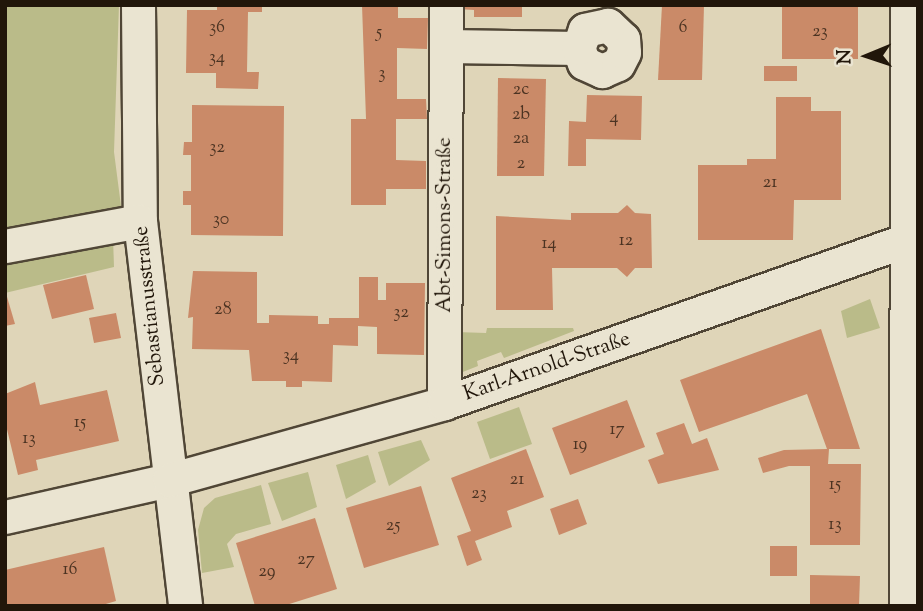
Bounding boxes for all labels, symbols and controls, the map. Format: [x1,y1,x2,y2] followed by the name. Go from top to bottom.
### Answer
[209,17,225,39] house number: 36
[679,17,687,39] house number: 6
[812,21,828,43] house number: 23
[832,21,902,91] north arrow
[376,22,382,44] house number: 5
[209,47,225,69] house number: 34
[832,49,859,65] text: N
[378,63,386,85] house number: 3
[513,79,529,101] house number: 2c
[512,104,530,126] house number: 2b
[609,107,619,129] house number: 4
[513,128,529,150] house number: 2a
[209,137,225,159] house number: 32
[432,137,458,313] street label: Abt-Simons-Straße
[517,153,525,175] house number: 2
[763,172,777,194] house number: 21
[213,209,229,231] house number: 30
[129,225,171,387] street label: Sebastianusstraße
[619,230,633,252] house number: 12
[541,233,557,255] house number: 14
[214,299,232,321] house number: 28
[393,302,409,324] house number: 32
[460,327,634,407] street label: Karl-Arnold-Straße
[283,345,299,367] house number: 34
[74,412,86,434] house number: 15
[609,419,625,441] house number: 17
[22,428,36,450] house number: 13
[573,434,587,456] house number: 19
[510,469,524,491] house number: 21
[829,474,841,496] house number: 15
[471,483,487,505] house number: 23
[828,514,842,536] house number: 13
[386,515,400,537] house number: 25
[297,549,315,571] house number: 27
[62,559,78,581] house number: 16
[258,561,276,583] house number: 29

